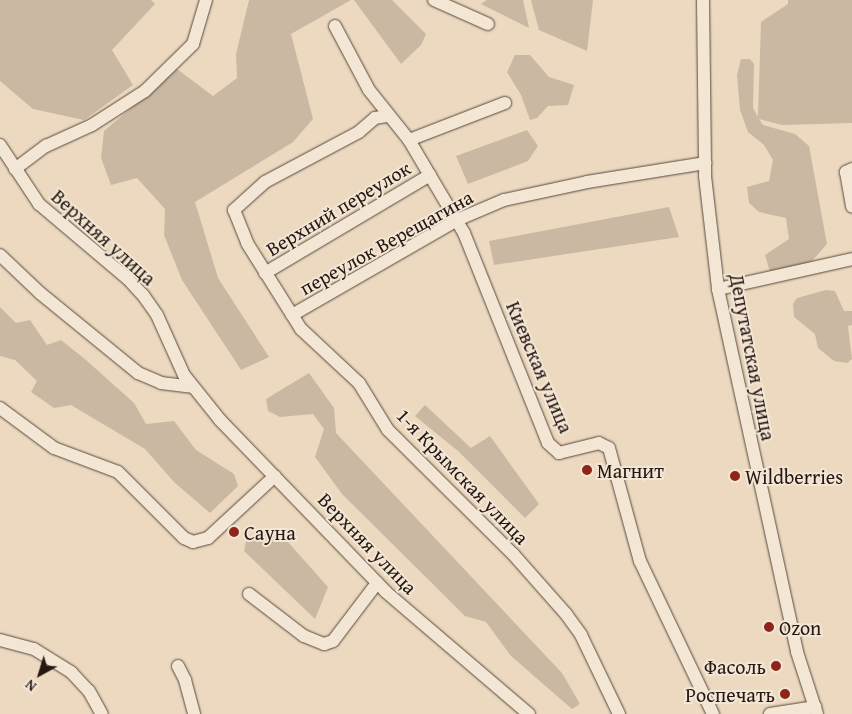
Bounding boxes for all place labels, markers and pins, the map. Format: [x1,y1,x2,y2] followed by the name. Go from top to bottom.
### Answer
[597,458,664,482] place label: Магнит
[581,464,593,476] marker: Магнит
[745,464,843,488] place label: Wildberries
[729,470,741,482] marker: Wildberries
[244,520,296,544] place label: Сауна
[228,526,240,538] marker: Сауна
[779,615,821,639] place label: Ozon
[763,621,775,633] marker: Ozon
[704,654,766,678] place label: Фасоль
[770,660,782,672] marker: Фасоль
[685,682,775,706] place label: Роспечать
[779,688,791,700] marker: Роспечать

